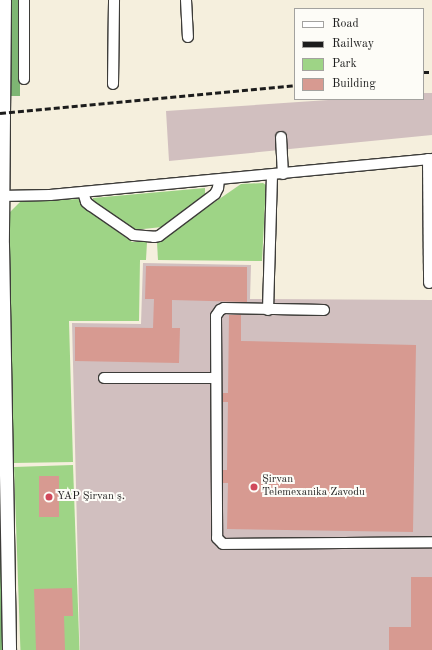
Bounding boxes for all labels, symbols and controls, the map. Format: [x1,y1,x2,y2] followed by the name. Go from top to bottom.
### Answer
[294,8,424,100] legend
[332,18,359,30] text: Road
[332,38,374,50] text: Railway
[332,58,357,70] text: Park
[332,78,376,90] text: Building
[262,474,365,500] place label: Şirvan Telemexanika Zavodu
[249,482,259,492] marker: Şirvan Telemexanika Zavodu
[57,490,125,504] place label: YAP Şirvan ş.
[44,492,54,502] marker: YAP Şirvan ş.

